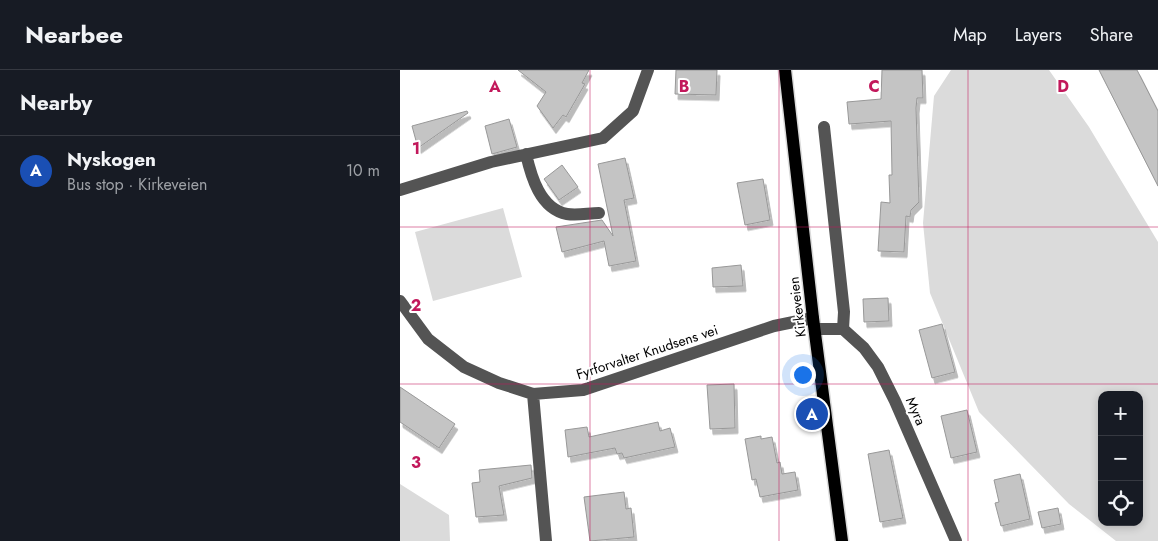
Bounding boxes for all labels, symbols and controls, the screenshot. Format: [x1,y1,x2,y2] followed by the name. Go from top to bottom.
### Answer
[25,17,123,52] text: Nearbee
[953,22,987,48] text: Map
[1015,22,1062,48] text: Layers
[1090,22,1133,48] text: Share
[488,75,501,98] text: A
[679,75,689,98] text: B
[868,75,880,98] text: C
[1057,75,1069,98] text: D
[20,88,92,118] text: Nearby
[412,137,420,160] text: 1
[67,146,156,173] text: Nyskogen
[30,159,42,182] text: A
[346,159,380,182] text: 10 m
[67,173,207,196] text: Bus stop · Kirkeveien
[783,276,811,338] street label: Kirkeveien
[411,294,421,317] text: 2
[574,320,720,384] street label: Fyrforvalter Knudsens vei
[790,362,816,388] your location
[1098,391,1143,526] map controls
[1098,391,1143,436] button: +
[901,394,931,428] street label: Myra
[796,395,828,433] pin: A
[1098,436,1143,481] button: −
[411,451,421,474] text: 3
[1098,481,1143,526] button: locate

